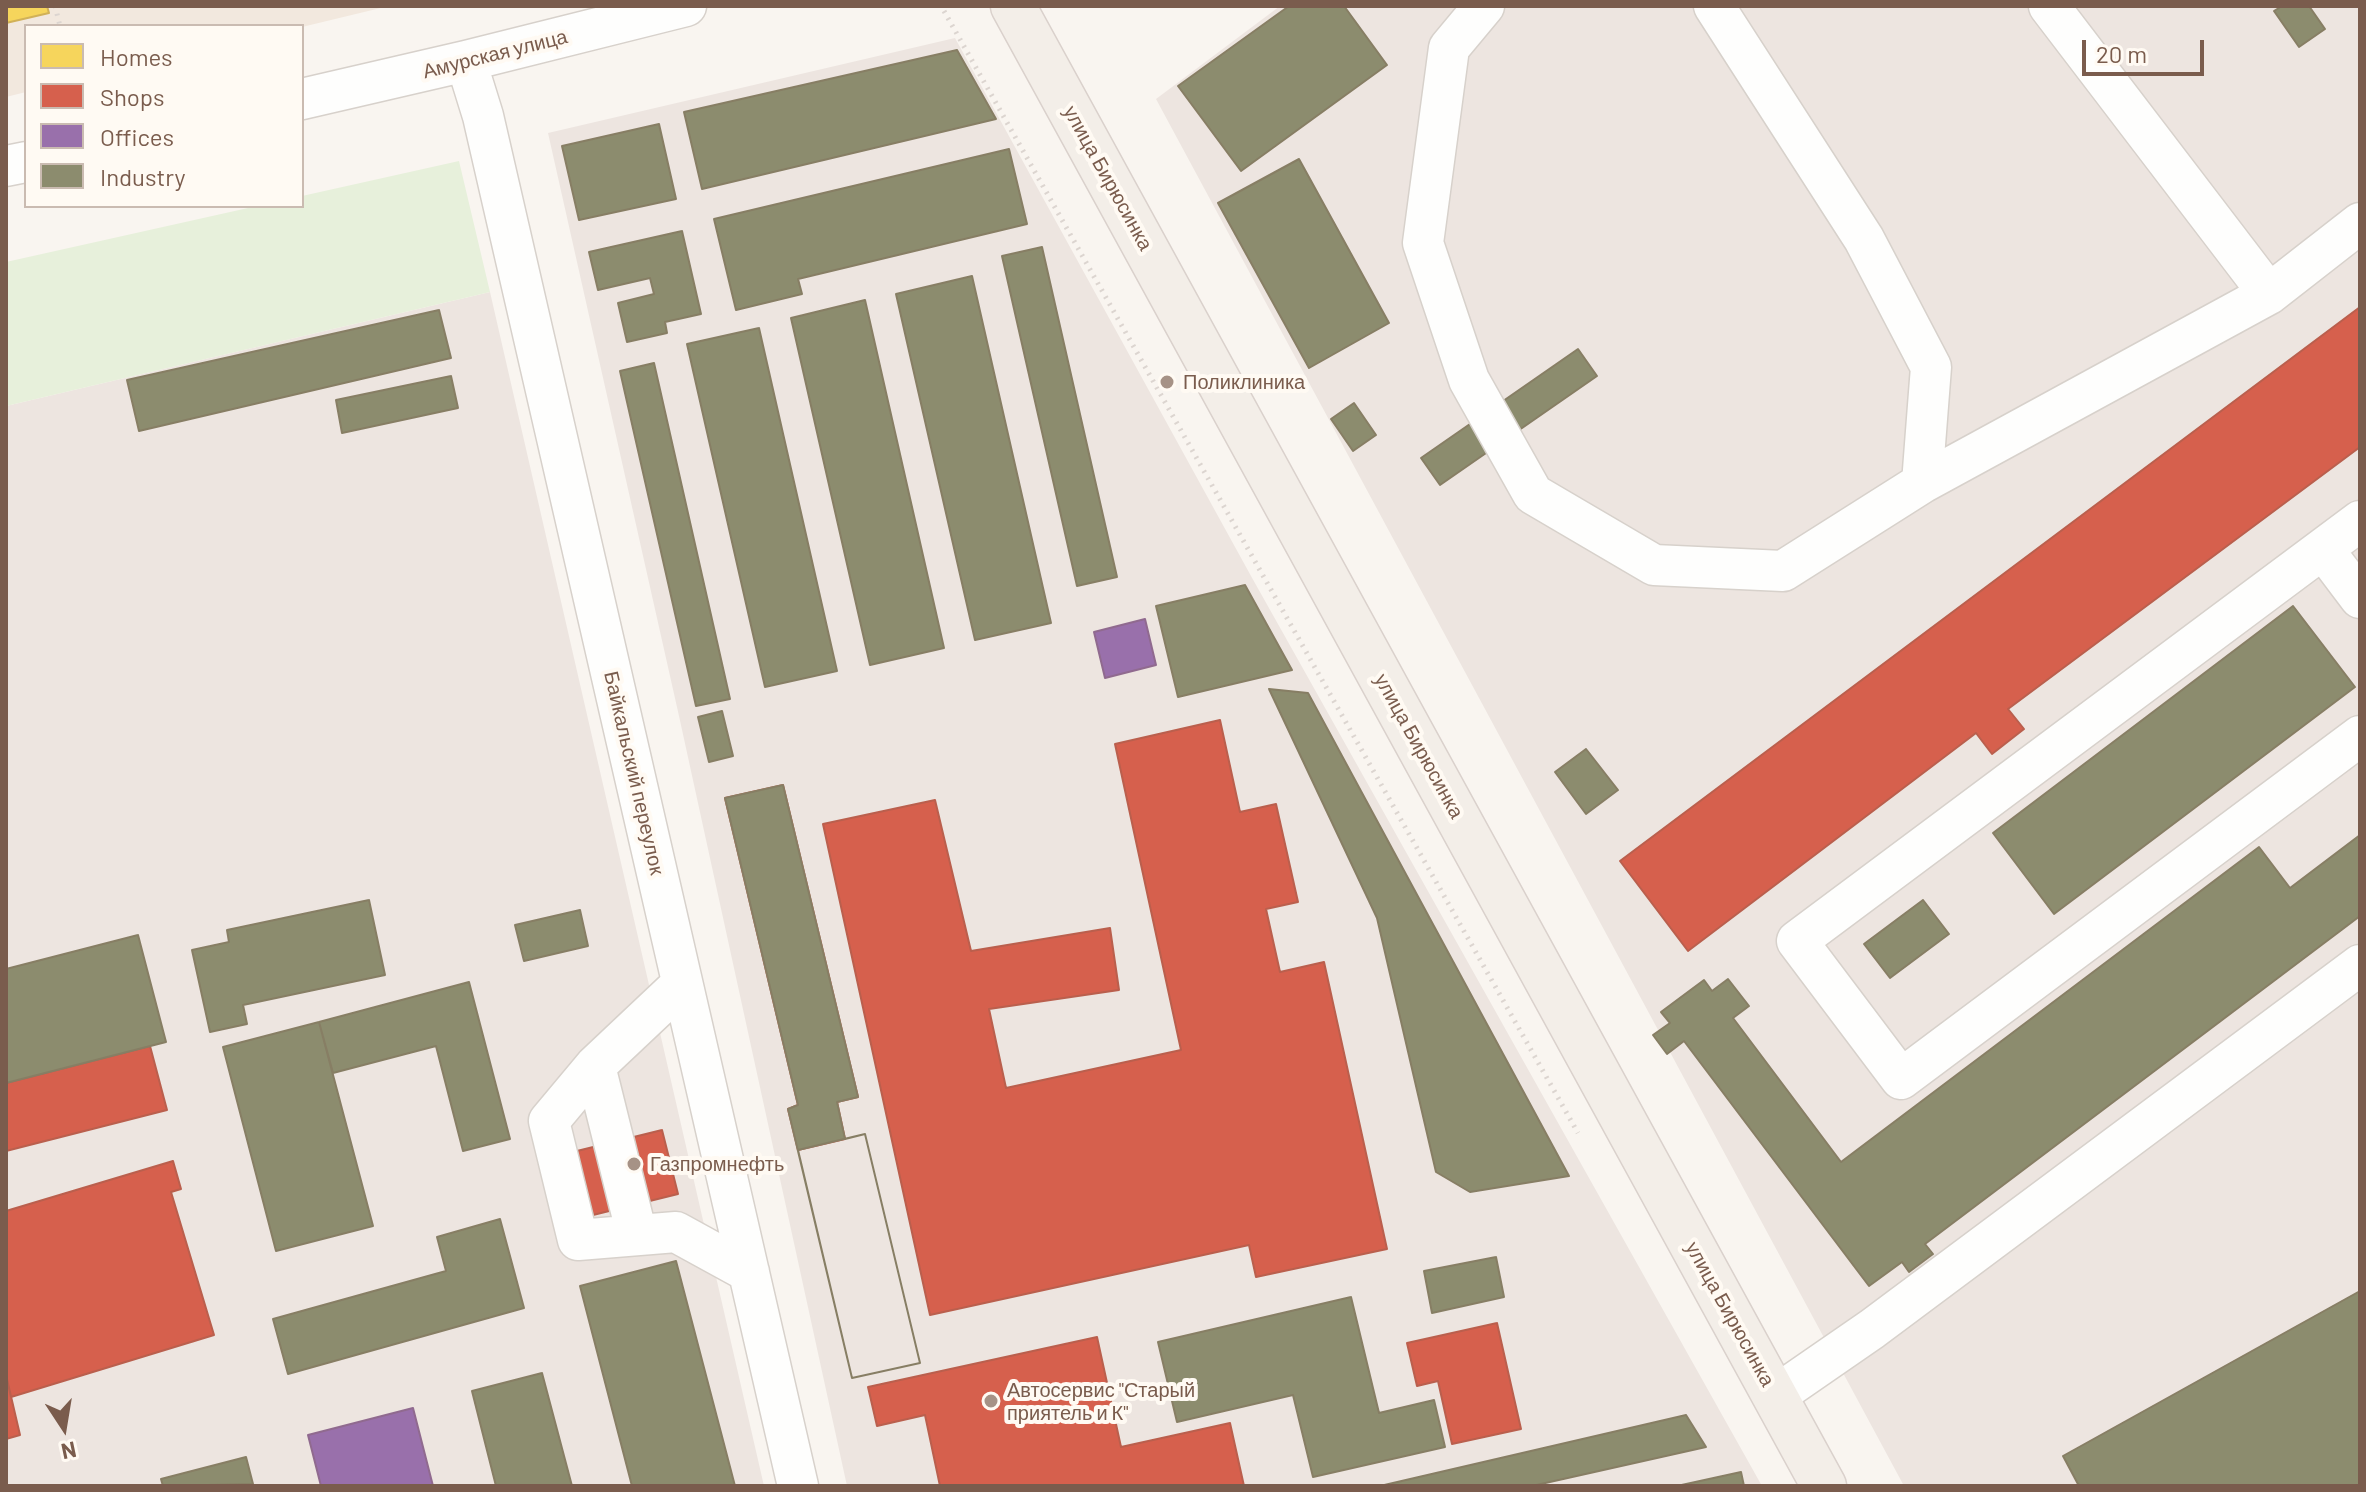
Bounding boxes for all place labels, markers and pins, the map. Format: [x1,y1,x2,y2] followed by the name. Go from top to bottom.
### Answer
[1183,370,1305,394] place label: Поликлиника
[1158,373,1176,391] marker: Поликлиника
[650,1152,784,1176] place label: Газпромнефть
[625,1155,643,1173] marker: Газпромнефть
[1007,1378,1195,1425] place label: Автосервис "Старый приятель и К"
[982,1392,1000,1410] marker: Автосервис "Старый приятель и К"

